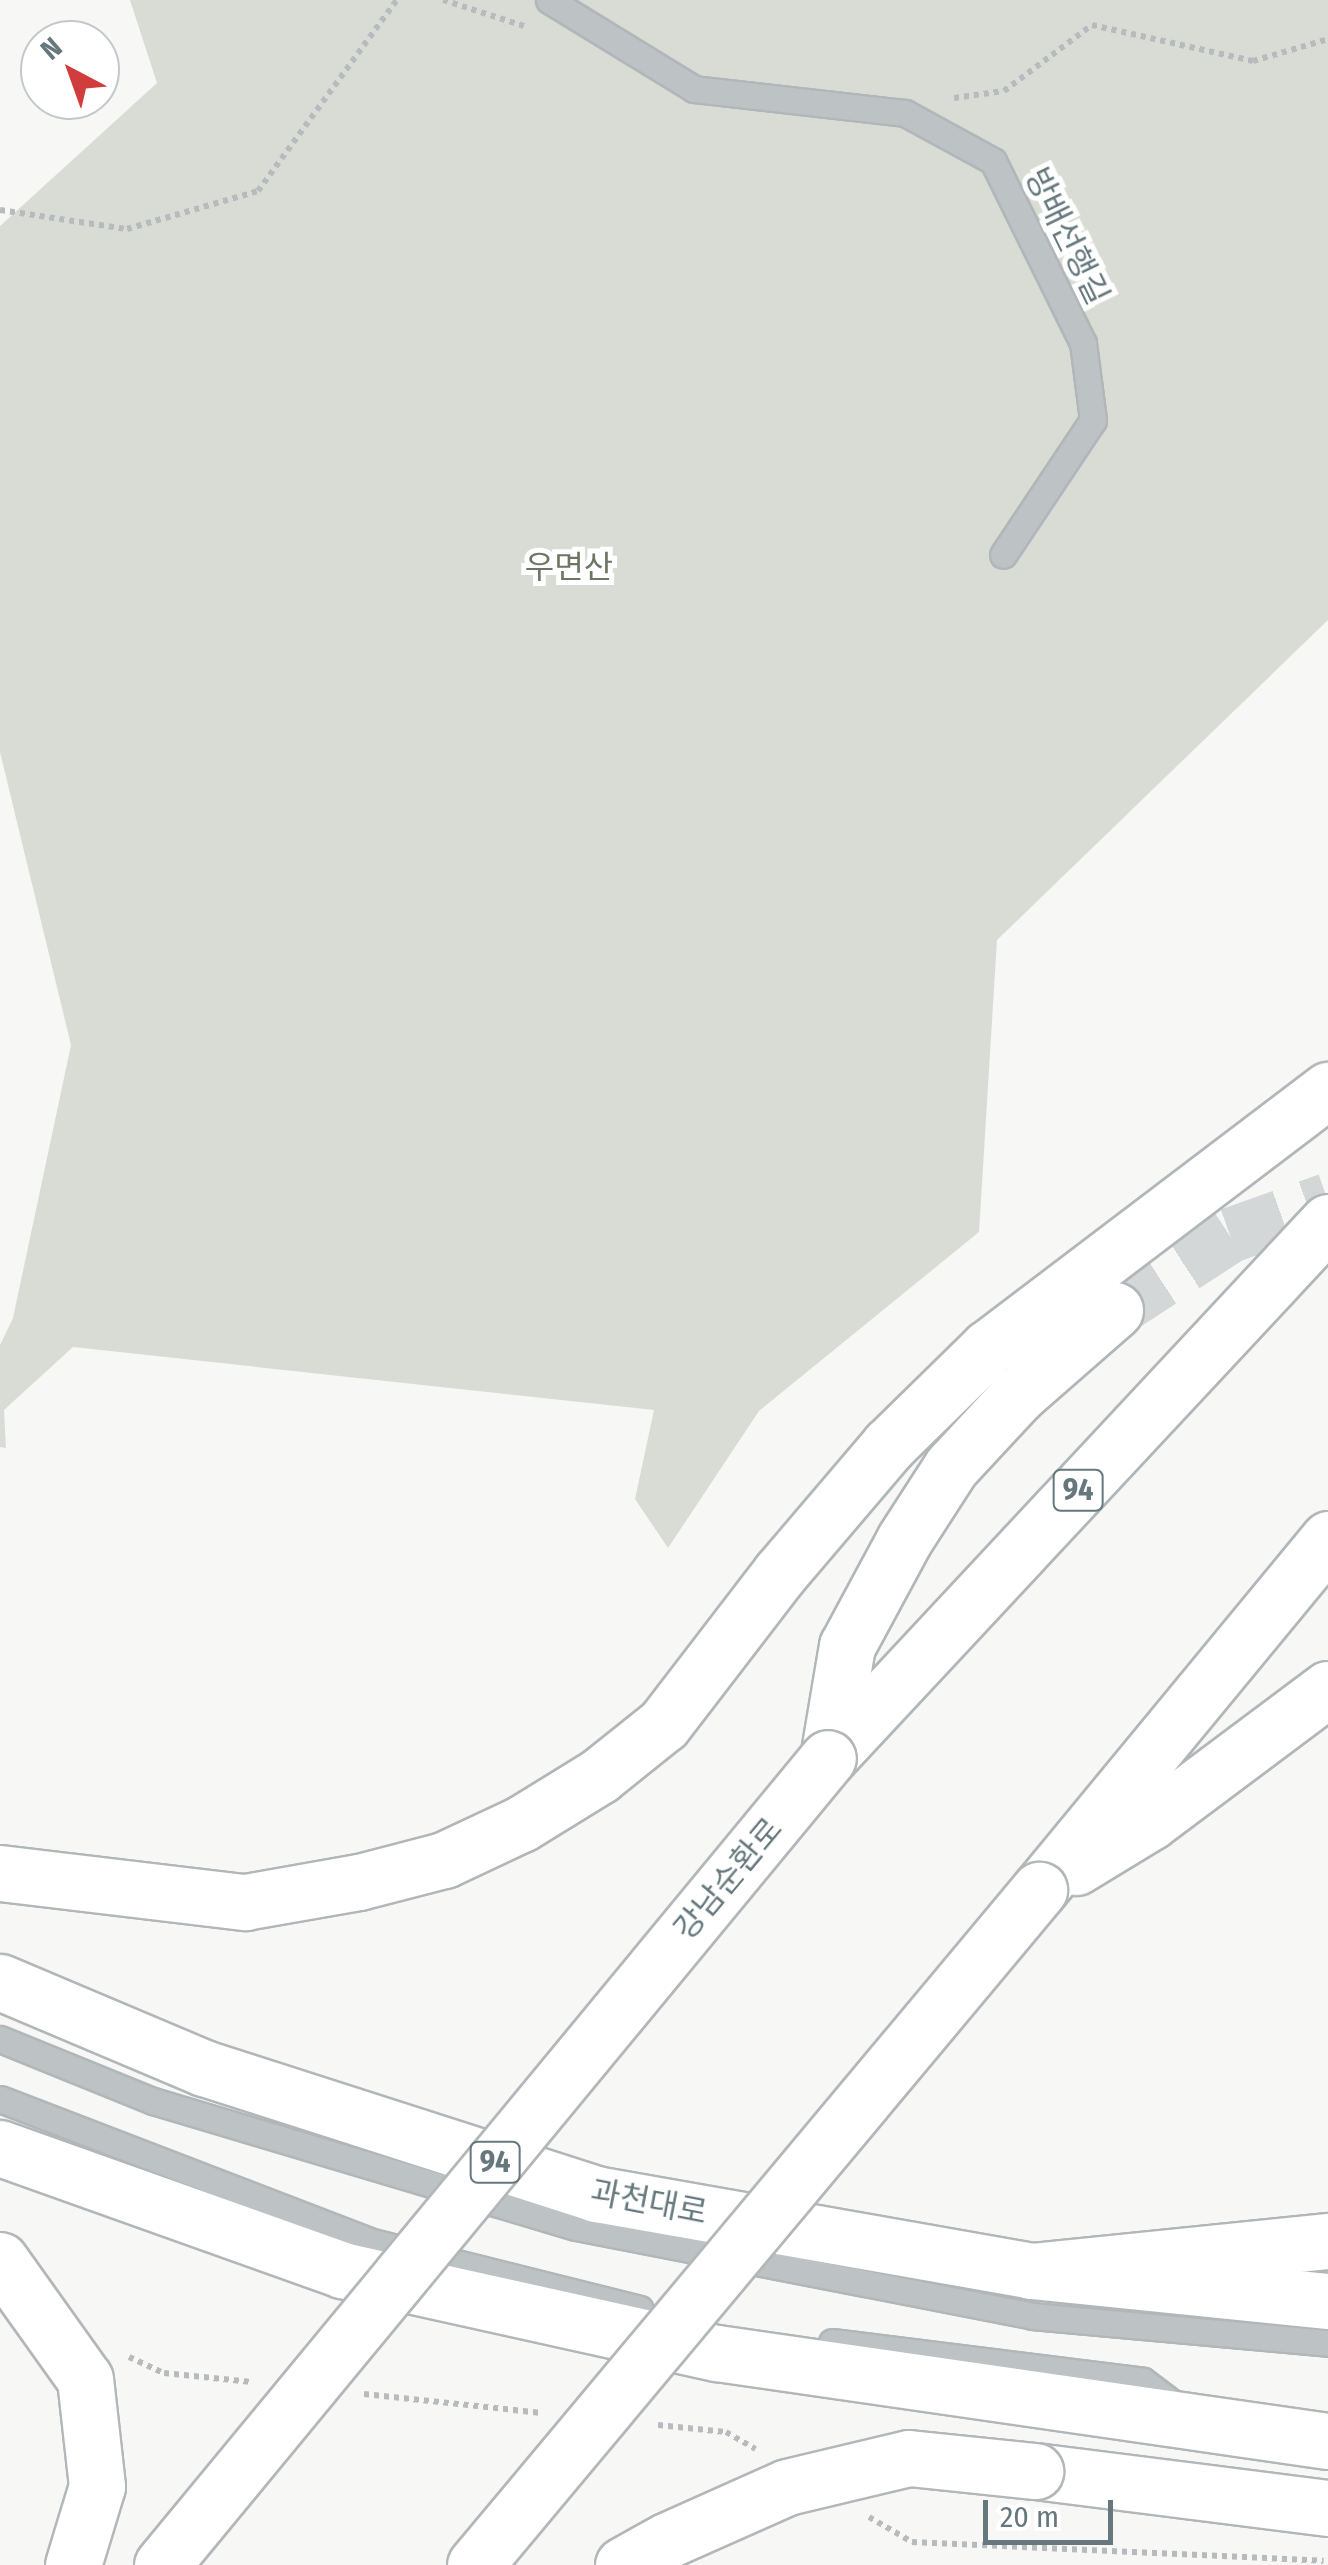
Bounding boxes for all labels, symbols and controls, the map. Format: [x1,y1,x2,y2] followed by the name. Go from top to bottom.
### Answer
[20,20,120,120] north arrow
[34,31,68,66] text: N
[1017,161,1117,311] street label: 방배선행길
[525,548,613,586] park label: 우면산
[1050,1465,1106,1515] road number: 94
[666,1810,790,1948] street label: 강남순환로
[468,2137,522,2187] road number: 94
[588,2172,710,2232] street label: 과천대로
[988,2480,1118,2542] scale bar
[1000,2499,1059,2535] text: 20 m

